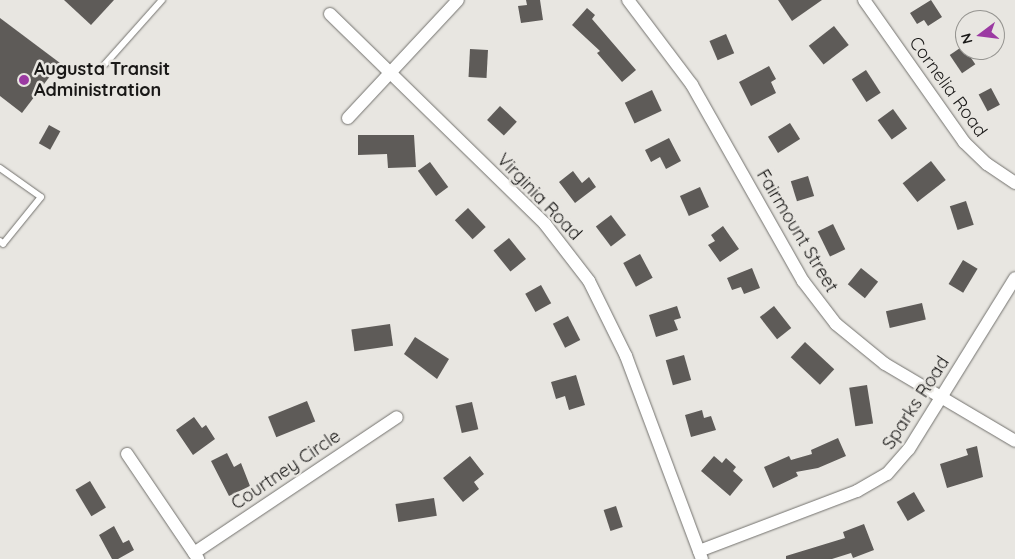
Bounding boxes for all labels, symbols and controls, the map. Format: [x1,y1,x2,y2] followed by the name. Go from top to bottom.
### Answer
[955,10,1005,60] north arrow
[956,31,977,46] text: N
[904,33,992,141] street label: Cornelia Road
[34,59,170,102] place label: Augusta Transit Administration
[18,74,30,86] marker: Augusta Transit Administration
[492,149,586,245] street label: Virginia Road
[752,166,842,296] street label: Fairmount Street
[878,352,954,454] street label: Sparks Road
[227,426,345,514] street label: Courtney Circle

